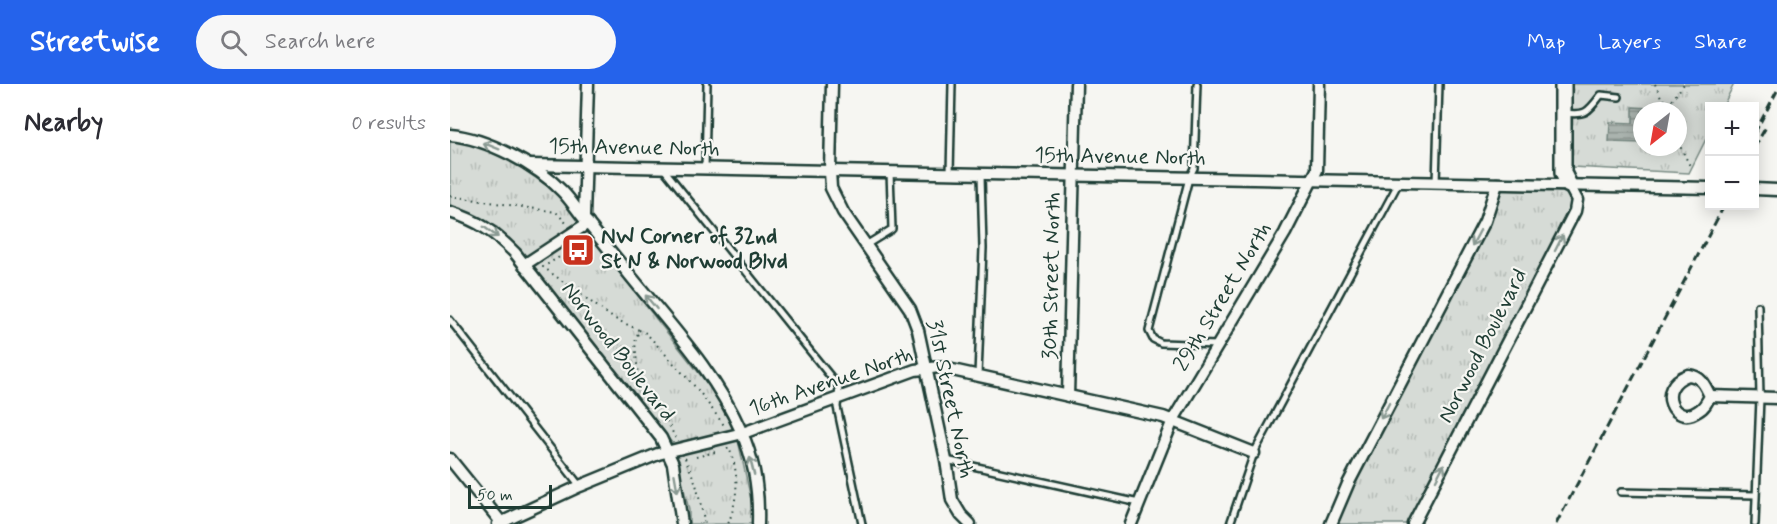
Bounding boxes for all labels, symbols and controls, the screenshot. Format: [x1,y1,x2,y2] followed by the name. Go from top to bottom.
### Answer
[196,15,616,69] search box
[30,24,160,61] text: Streetwise
[217,26,250,59] icon: search
[265,28,375,56] text: Search here
[1527,28,1565,56] text: Map
[1598,28,1661,56] text: Layers
[1694,28,1747,56] text: Share
[1633,102,1687,156] north arrow
[1705,102,1759,210] map controls
[1705,102,1759,156] button: +
[24,106,103,140] text: Nearby
[352,110,426,137] text: 0 results
[548,133,720,163] street label: 15th Avenue North
[483,140,501,151] one-way arrow
[1034,142,1206,172] street label: 15th Avenue North
[1705,156,1759,210] button: −
[1037,192,1067,360] street label: 30th Street North
[1167,217,1279,377] street label: 29th Street North
[601,223,788,276] place label: NW Corner of 32nd St N & Norwood Blvd
[483,226,499,238] one-way arrow
[1470,229,1481,247] one-way arrow
[560,232,596,268] bus stop icon: NW Corner of 32nd St N & Norwood Blvd
[1553,235,1565,252] one-way arrow
[1432,264,1534,428] street label: Norwood Boulevard
[555,277,681,427] street label: Norwood Boulevard
[645,294,658,310] one-way arrow
[920,317,980,481] street label: 31st Street North
[745,341,917,423] street label: 16th Avenue North
[1379,402,1391,420] one-way arrow
[746,457,758,476] one-way arrow
[1434,464,1446,481] one-way arrow
[671,473,682,492] one-way arrow
[468,482,552,510] scale bar
[477,485,513,506] text: 50 m

